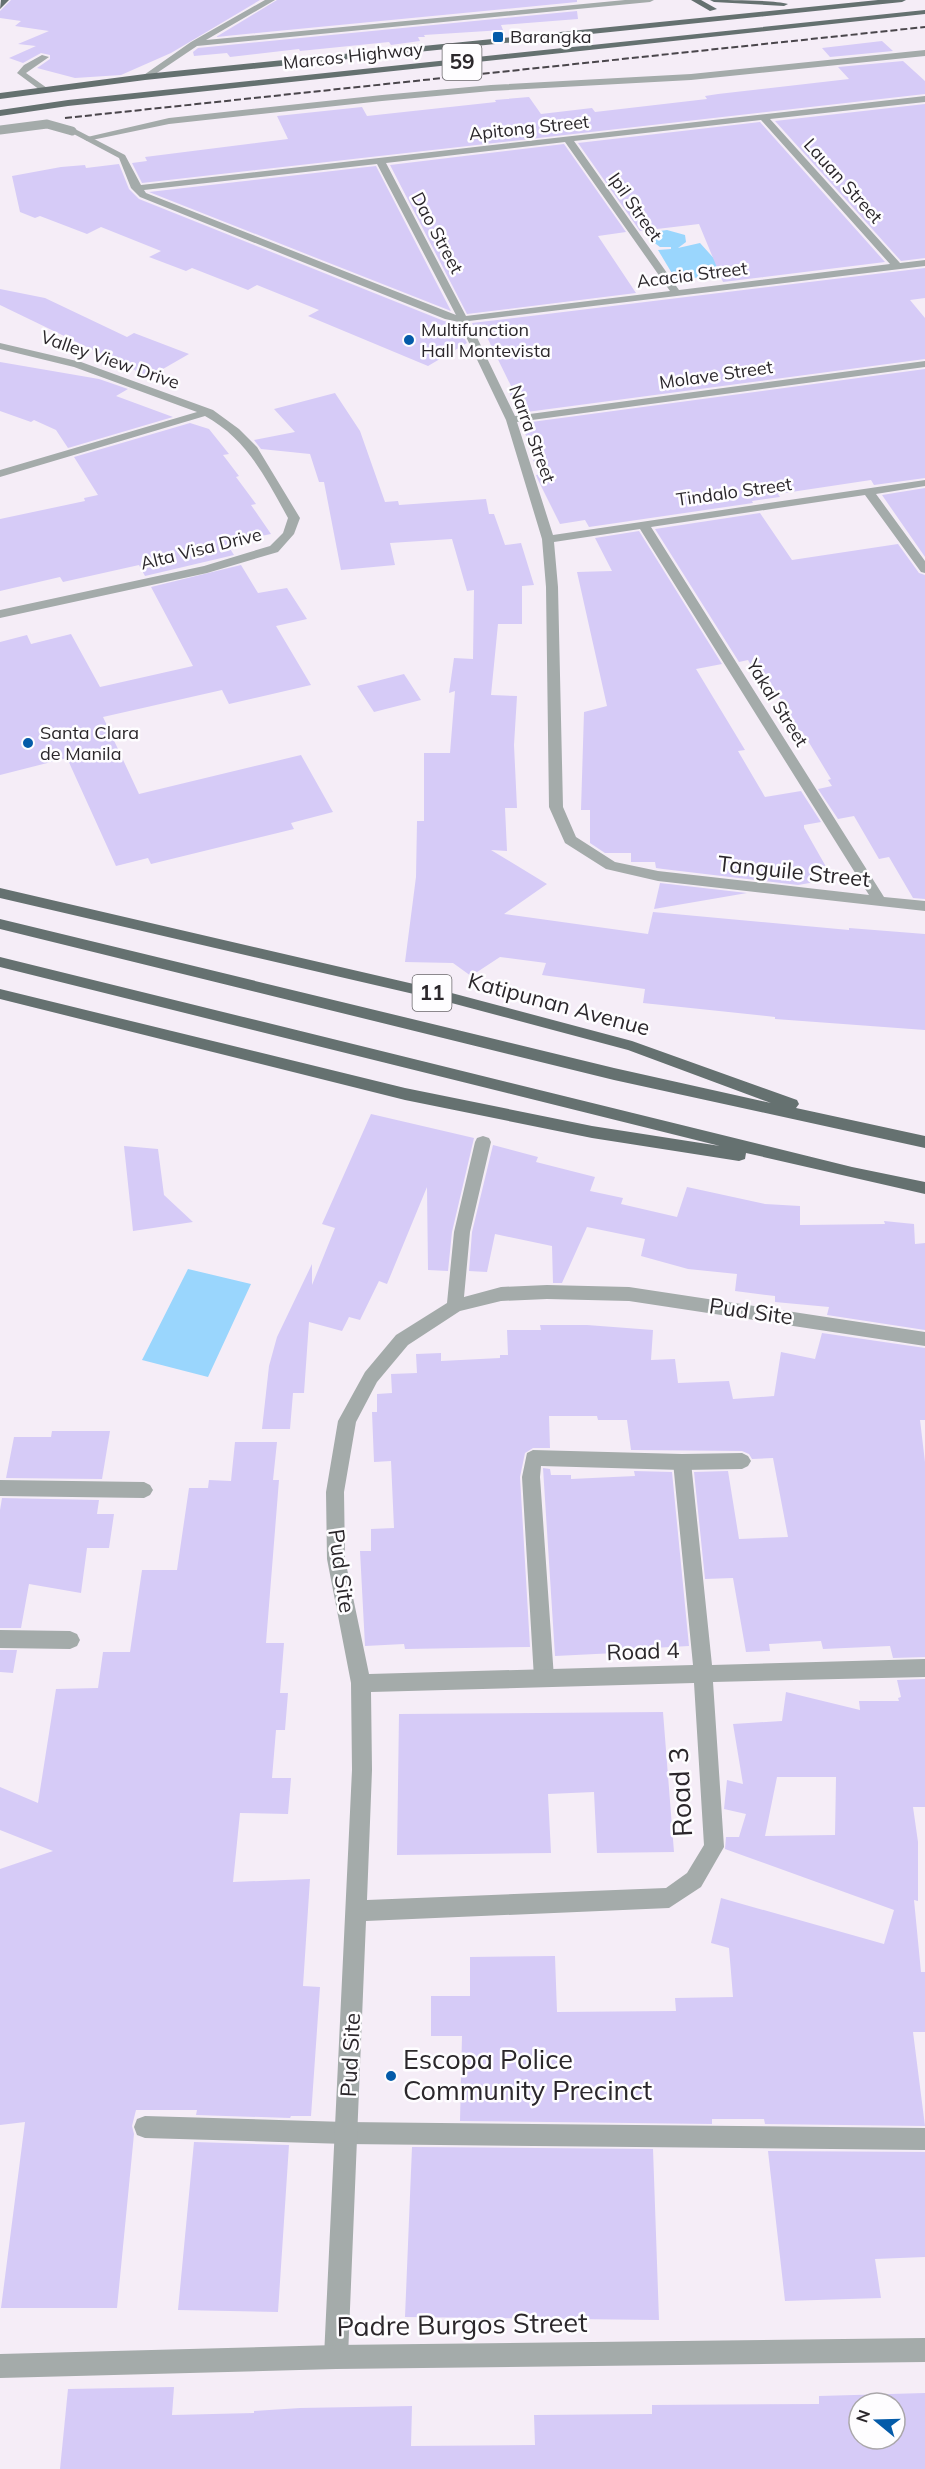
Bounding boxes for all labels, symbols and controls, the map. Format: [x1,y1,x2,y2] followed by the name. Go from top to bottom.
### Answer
[510,25,592,48] place label: Barangka
[491,30,505,44] marker: Barangka
[282,37,424,74] street label: Marcos Highway
[442,44,482,80] road number: 59
[468,110,590,145] street label: Apitong Street
[799,133,888,228] street label: Lauan Street
[603,168,667,245] street label: Ipil Street
[406,188,468,277] street label: Dao Street
[635,256,749,293] street label: Acacia Street
[421,318,551,362] place label: Multifunction Hall Montevista
[38,325,183,394] street label: Valley View Drive
[402,333,416,347] marker: Multifunction Hall Montevista
[658,355,774,394] street label: Molave Street
[504,382,561,486] street label: Narra Street
[675,472,793,511] street label: Tindalo Street
[138,522,264,575] street label: Alta Visa Drive
[741,654,813,751] street label: Yakal Street
[40,721,139,765] place label: Santa Clara de Manila
[21,736,35,750] marker: Santa Clara de Manila
[717,849,872,893] street label: Tanguile Street
[465,966,653,1042] street label: Katipunan Avenue
[412,975,452,1011] road number: 11
[707,1291,795,1331] street label: Pud Site
[322,1527,362,1615] street label: Pud Site
[606,1636,680,1666] street label: Road 4
[661,1746,699,1838] street label: Road 3
[334,2012,366,2098] street label: Pud Site
[403,2042,652,2107] place label: Escopa Police Community Precinct
[384,2069,398,2083] marker: Escopa Police Community Precinct
[336,2305,588,2343] street label: Padre Burgos Street
[847,2391,907,2451] north arrow
[851,2407,874,2425] text: N

